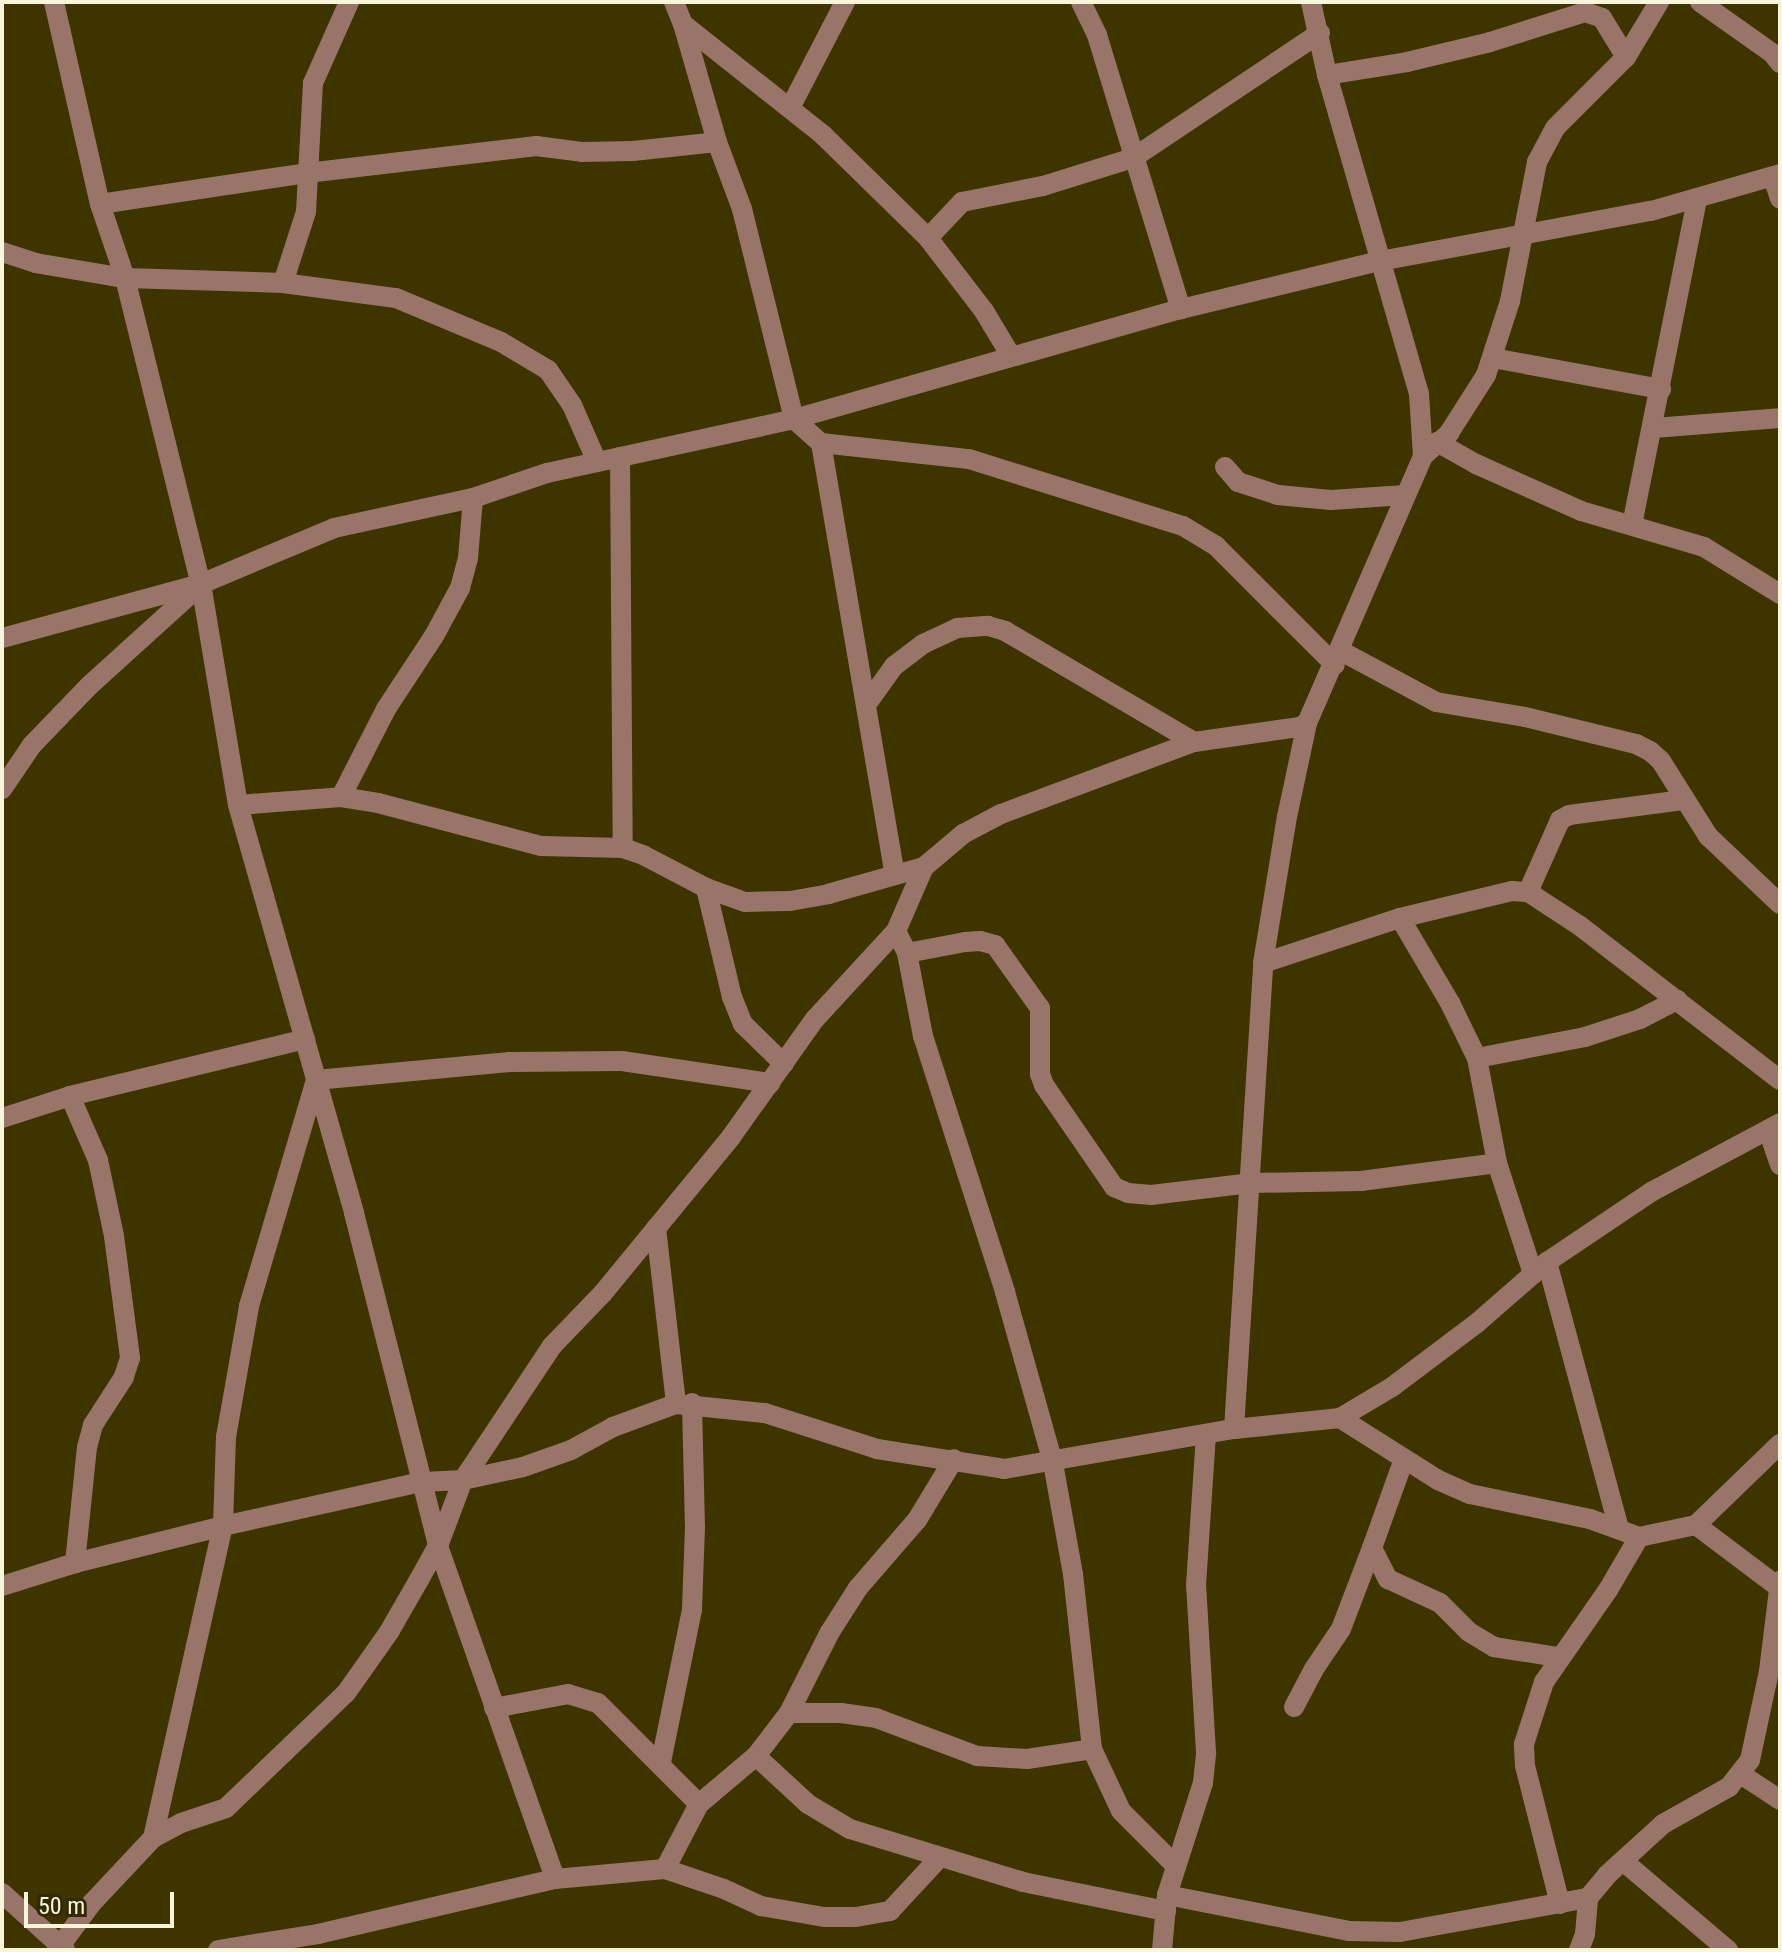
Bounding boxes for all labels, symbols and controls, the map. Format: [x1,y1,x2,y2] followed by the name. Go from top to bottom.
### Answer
[28,1876,178,1926] scale bar
[38,1892,85,1920] text: 50 m

